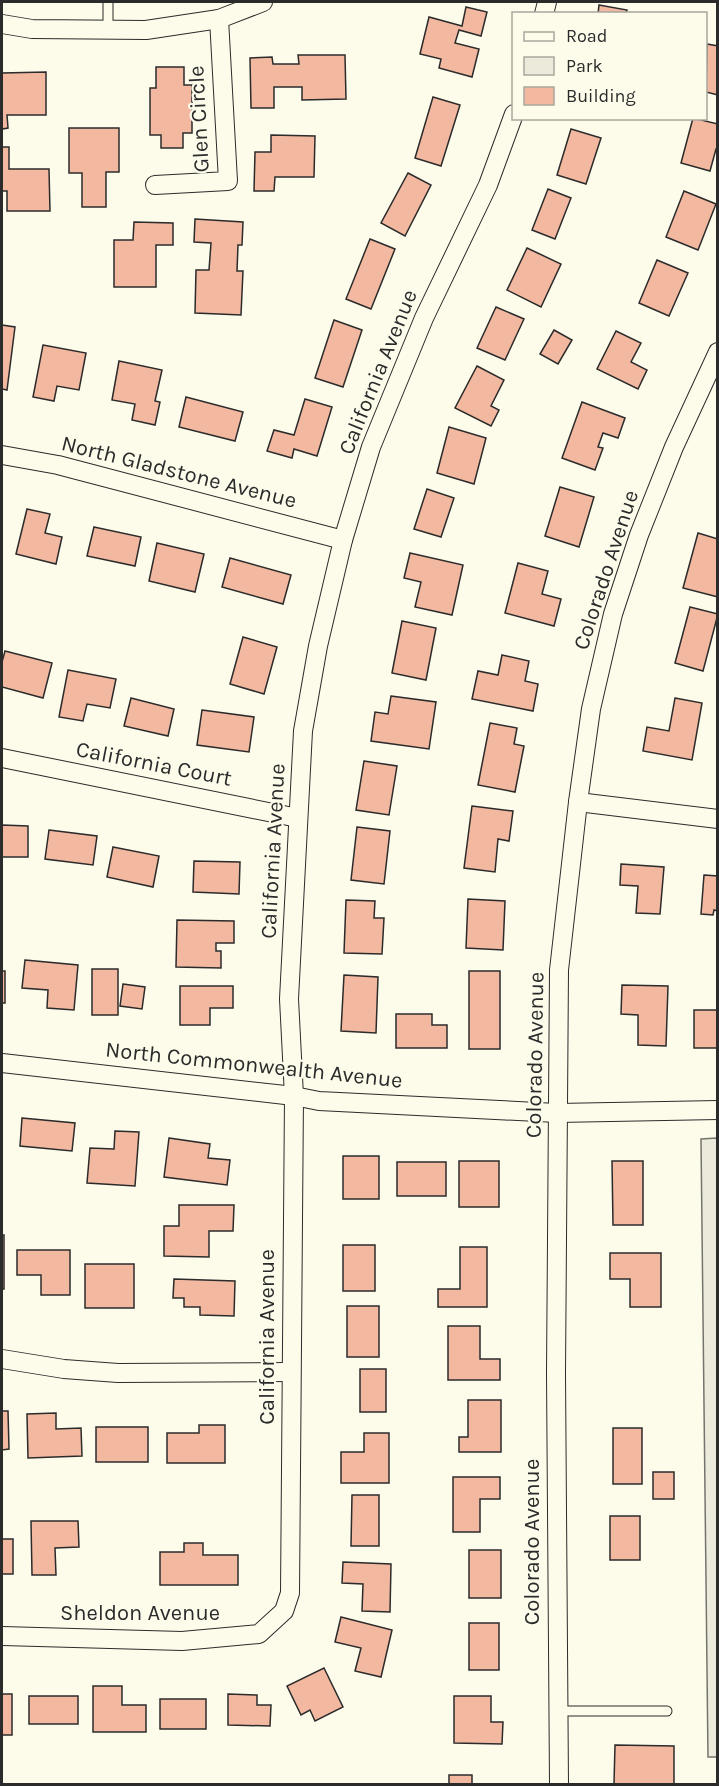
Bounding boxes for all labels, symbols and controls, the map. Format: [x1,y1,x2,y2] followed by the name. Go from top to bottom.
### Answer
[512,12,707,120] legend
[566,25,607,47] text: Road
[566,55,603,77] text: Park
[183,65,215,173] street label: Glen Circle
[566,85,636,107] text: Building
[333,286,423,458] street label: California Avenue
[59,430,299,514] street label: North Gladstone Avenue
[568,487,644,653] street label: Colorado Avenue
[74,736,234,792] street label: California Court
[255,763,291,939] street label: California Avenue
[521,972,549,1138] street label: Colorado Avenue
[104,1036,404,1094] street label: North Commonwealth Avenue
[254,1249,280,1425] street label: California Avenue
[519,1459,545,1625] street label: Colorado Avenue
[60,1600,220,1626] street label: Sheldon Avenue

